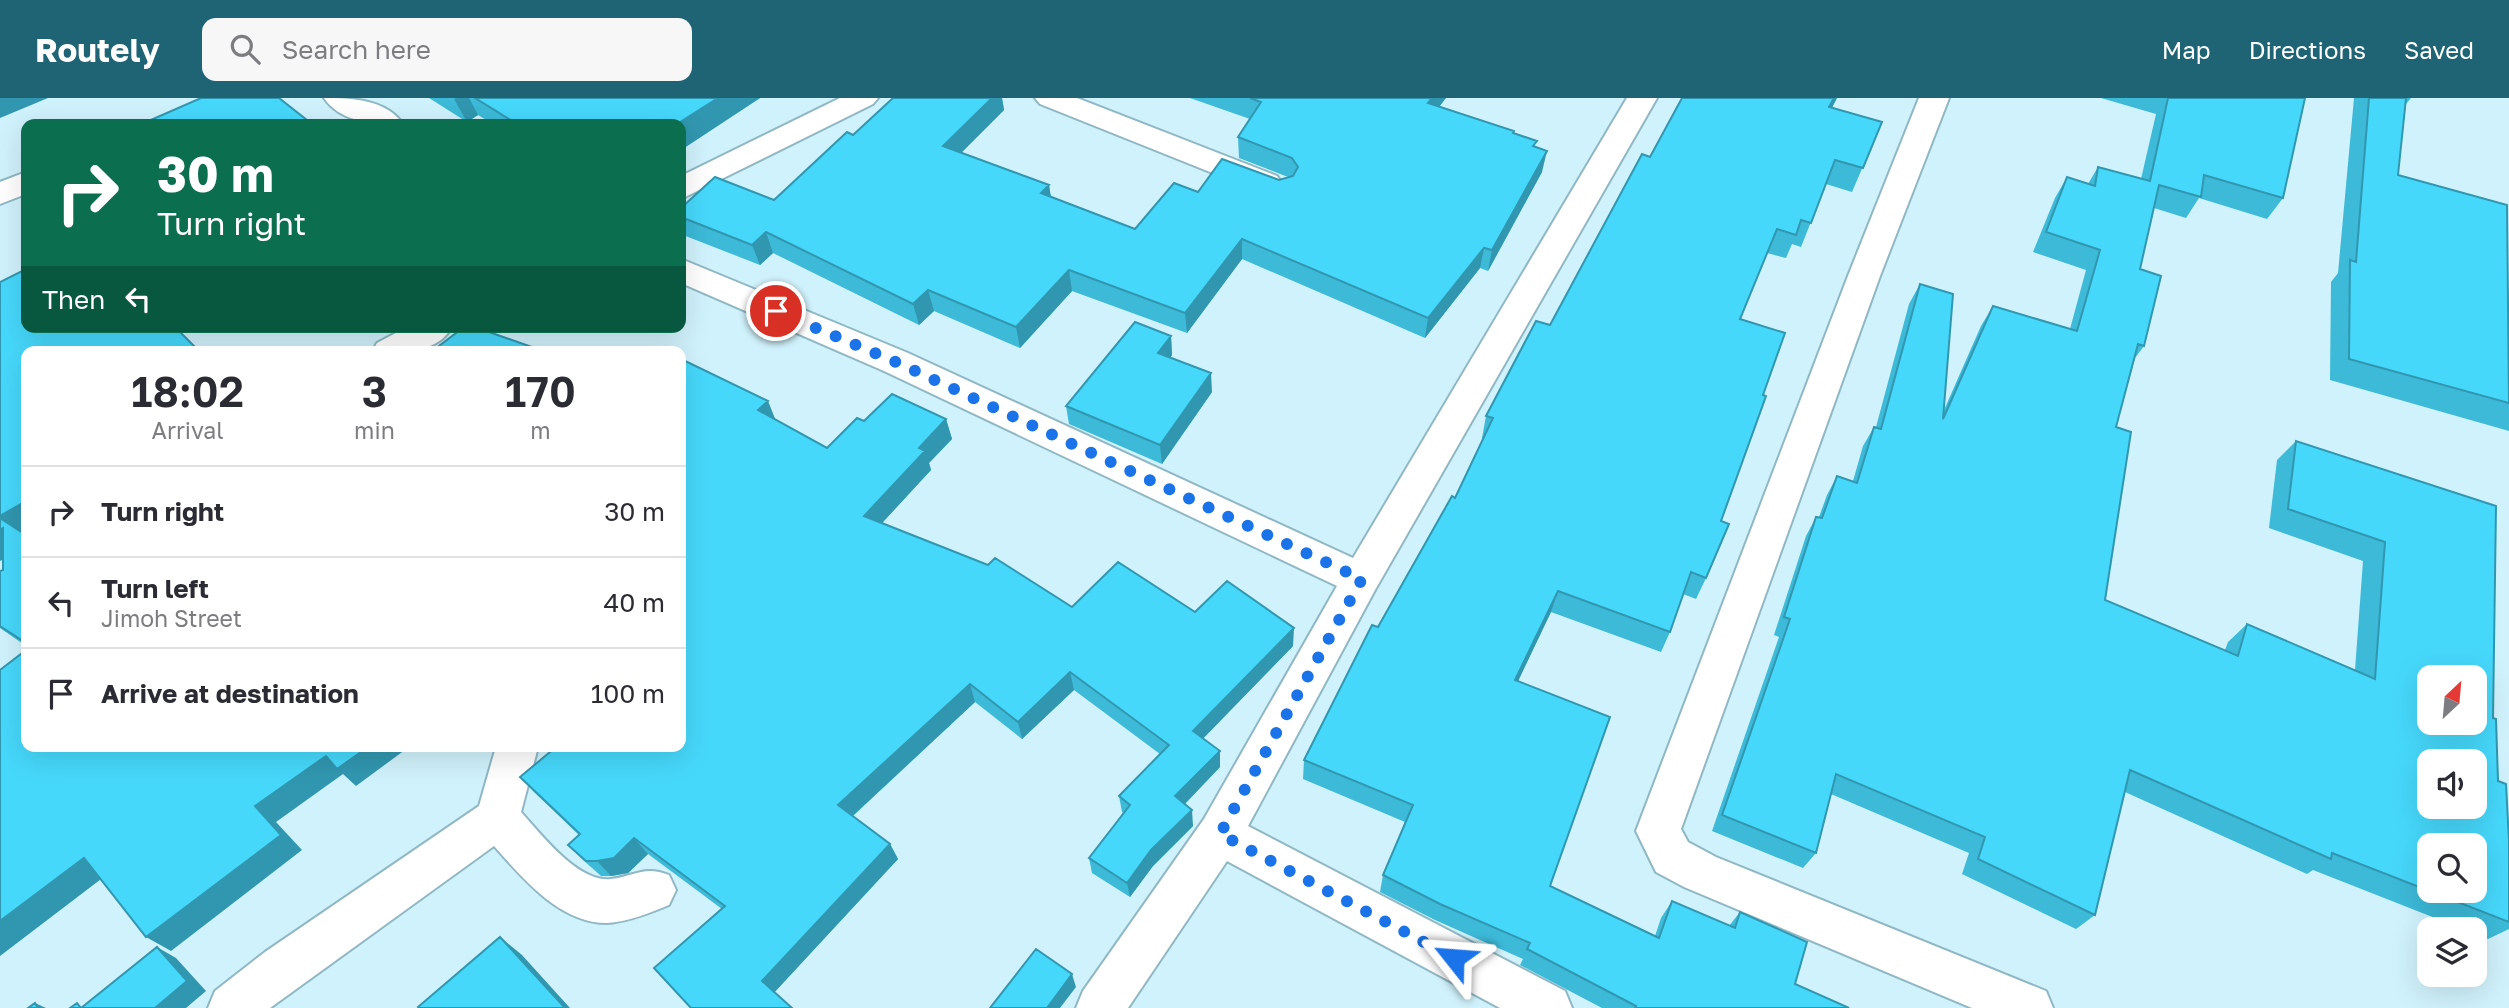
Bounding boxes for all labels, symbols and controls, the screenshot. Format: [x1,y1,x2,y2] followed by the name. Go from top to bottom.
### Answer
[202,18,692,81] search box
[35,30,160,69] text: Routely
[226,30,264,68] icon: search
[282,34,431,65] text: Search here
[2162,35,2211,64] text: Map
[2249,35,2366,64] text: Directions
[2404,35,2474,64] text: Saved
[157,144,274,203] text: 30 m
[42,147,133,238] icon: right
[157,204,306,242] text: Turn right
[119,280,157,318] icon: left
[746,281,806,341] pin
[42,284,105,315] text: Then
[757,292,795,330] icon: arrive
[131,366,244,416] text: 18:02
[362,366,387,416] text: 3
[505,366,576,416] text: 170
[152,416,224,444] text: Arrival
[354,416,395,444] text: min
[530,416,551,444] text: m
[42,493,80,531] icon: right
[101,496,224,527] text: Turn right
[604,496,665,527] text: 30 m
[101,573,209,604] text: Turn left
[42,584,80,622] icon: left
[604,587,665,618] text: 40 m
[101,604,242,632] text: Jimoh Street
[2417,665,2487,735] north arrow
[2417,665,2487,987] map controls
[42,675,80,713] icon: arrive
[101,678,359,709] text: Arrive at destination
[591,678,665,709] text: 100 m
[2417,749,2487,819] button: sound
[2417,833,2487,903] button: search
[2417,917,2487,987] button: layers
[1417,921,1491,995] position arrow

